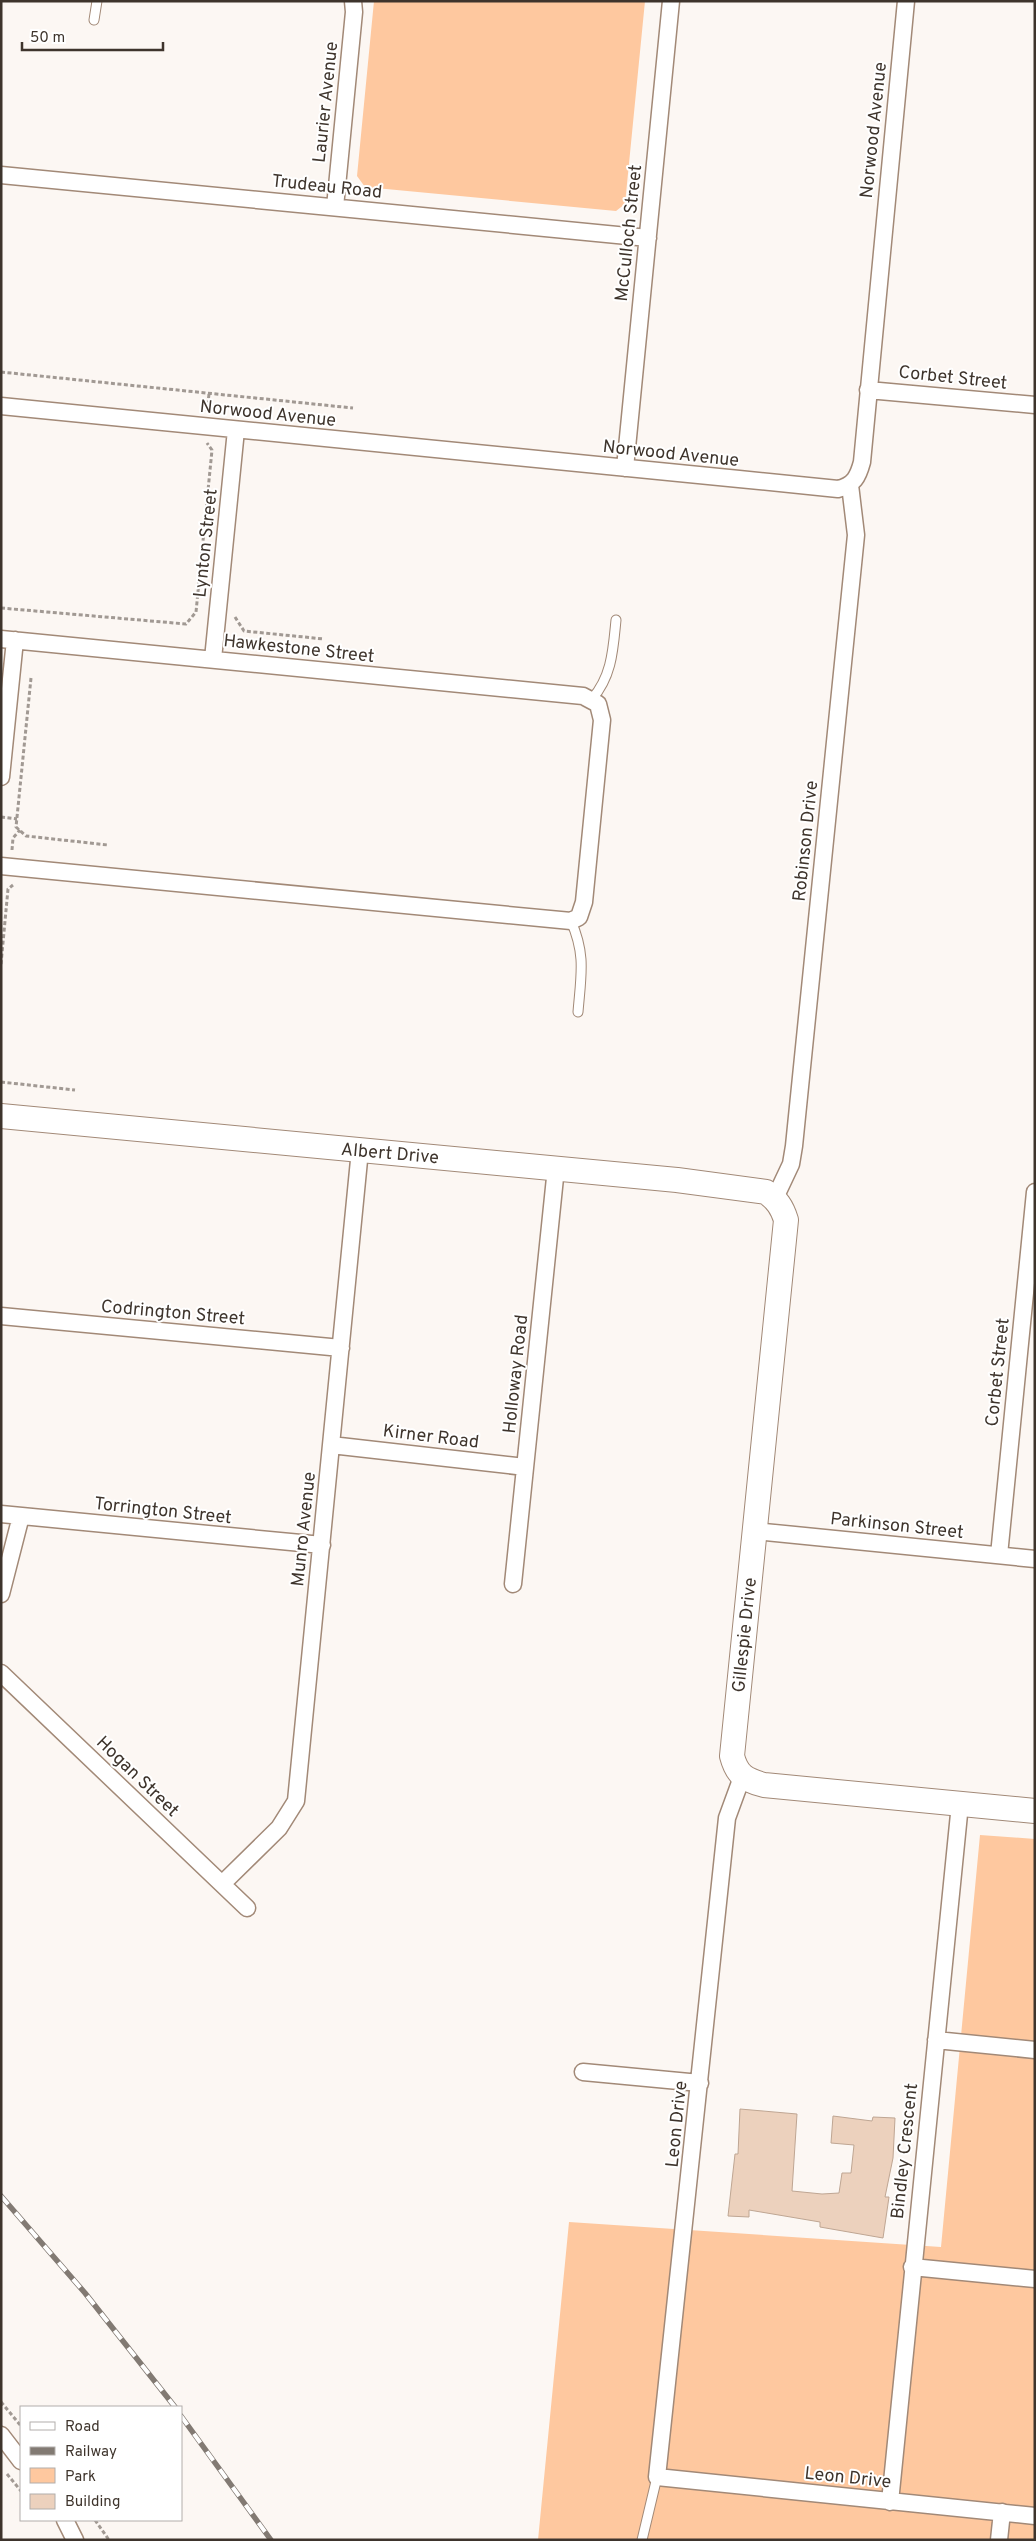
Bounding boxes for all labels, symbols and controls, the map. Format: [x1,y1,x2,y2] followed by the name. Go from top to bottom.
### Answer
[22,20,164,52] scale bar
[30,29,65,48] text: 50 m
[309,40,344,164] street label: Laurier Avenue
[856,61,893,199] street label: Norwood Avenue
[611,164,648,303] street label: McCulloch Street
[270,170,383,205] street label: Trudeau Road
[897,361,1008,396] street label: Corbet Street
[199,396,337,433] street label: Norwood Avenue
[602,436,740,473] street label: Norwood Avenue
[189,488,224,599] street label: Lynton Street
[222,630,375,669] street label: Hawkestone Street
[789,779,824,903] street label: Robinson Drive
[340,1139,440,1170] street label: Albert Drive
[100,1296,246,1331] street label: Codrington Street
[499,1314,534,1435] street label: Holloway Road
[981,1317,1016,1428] street label: Corbet Street
[382,1420,480,1455] street label: Kirner Road
[287,1471,322,1588] street label: Munro Avenue
[93,1493,233,1530] street label: Torrington Street
[829,1508,965,1545] street label: Parkinson Street
[728,1576,763,1694] street label: Gillespie Drive
[91,1732,183,1822] street label: Hogan Street
[662,2080,693,2169] street label: Leon Drive
[887,2082,924,2220] street label: Bindley Crescent
[20,2406,182,2521] legend
[65,2418,100,2437] text: Road
[65,2443,117,2462] text: Railway
[803,2463,892,2494] street label: Leon Drive
[65,2468,96,2487] text: Park
[65,2493,120,2512] text: Building

